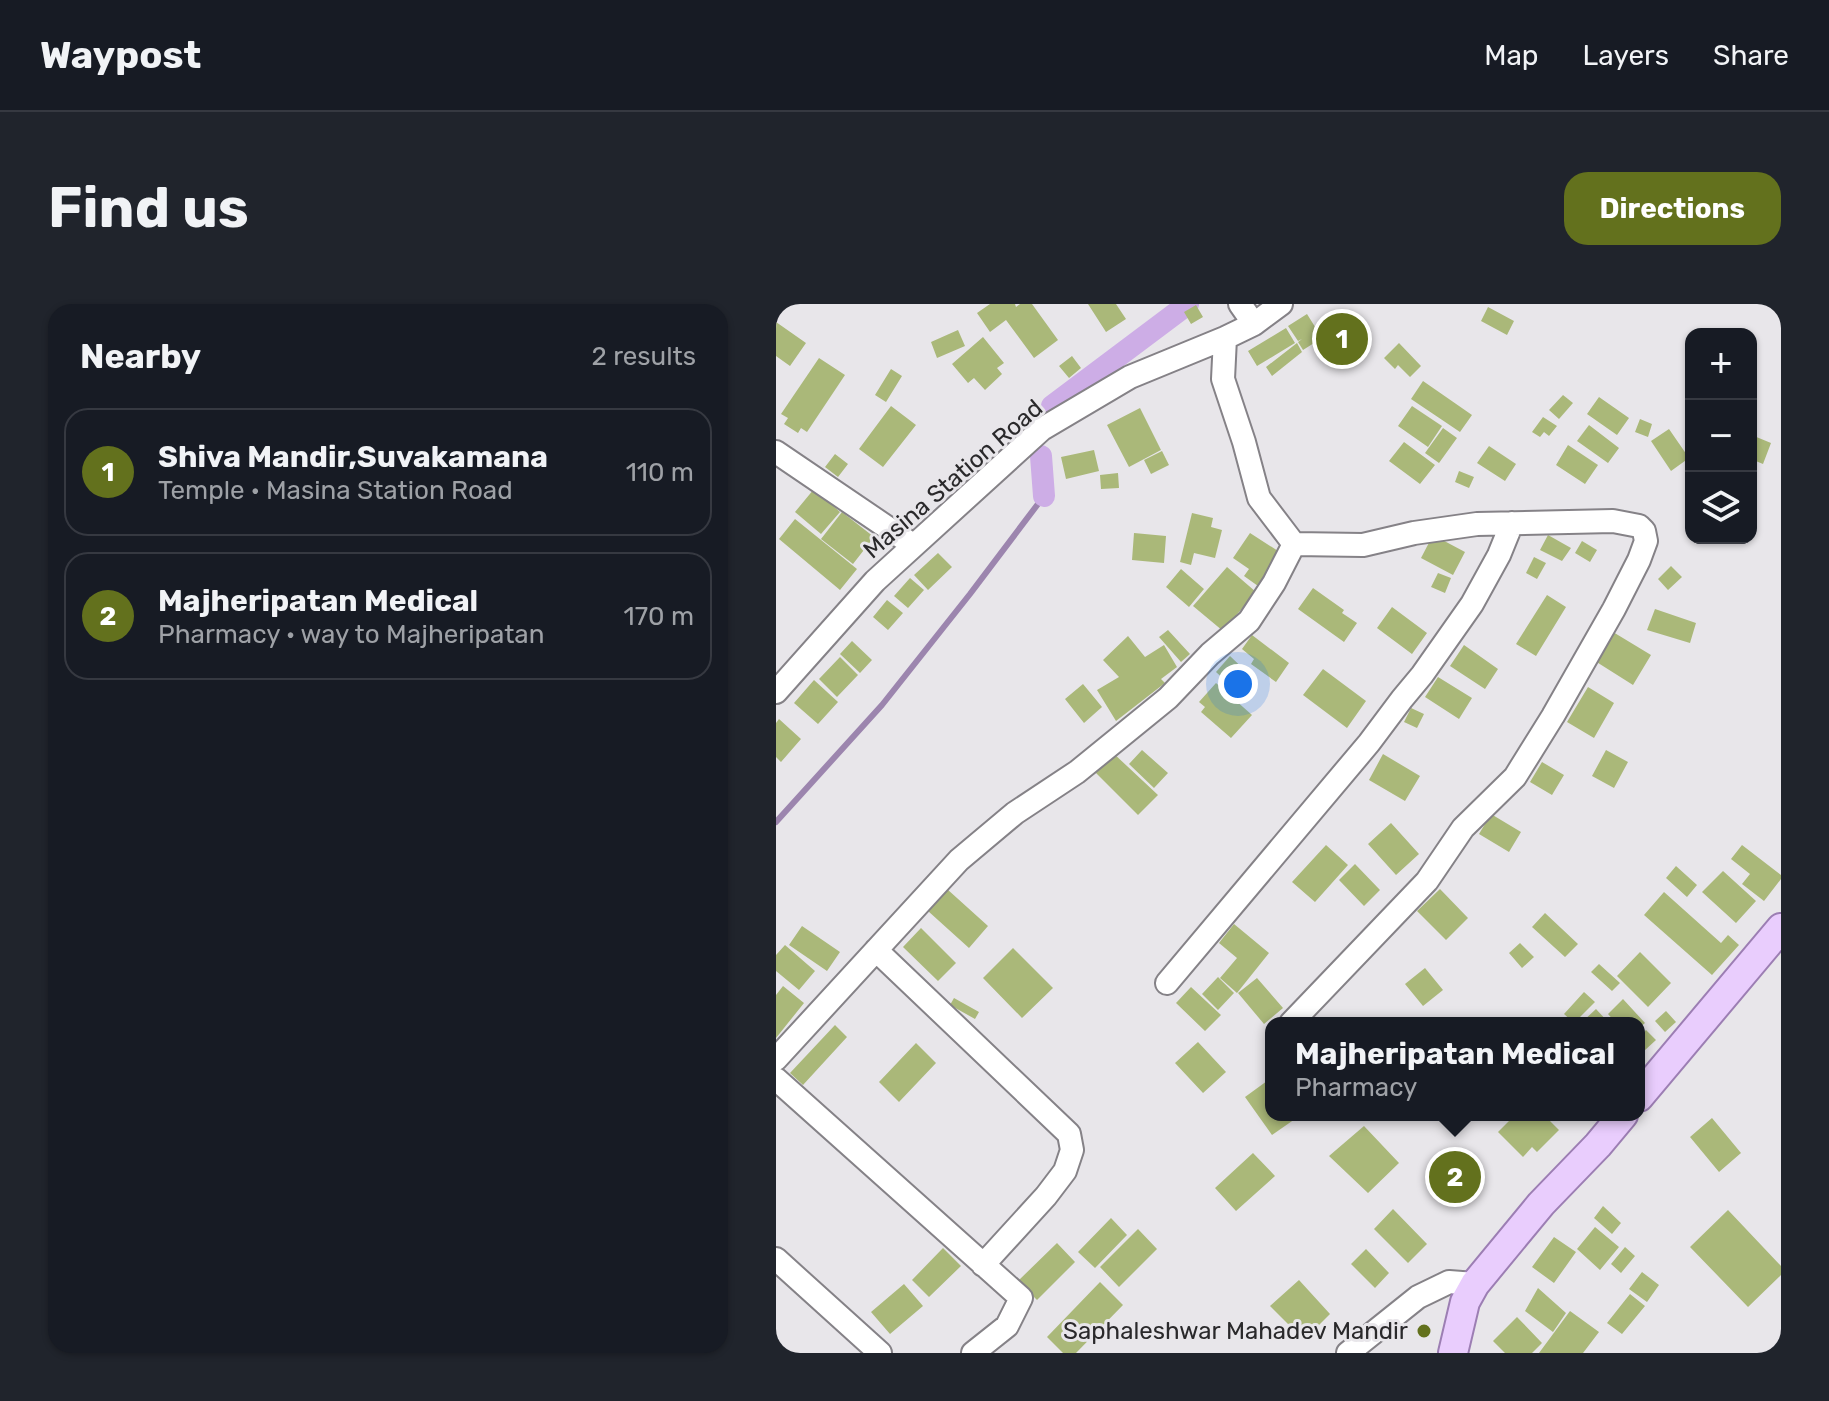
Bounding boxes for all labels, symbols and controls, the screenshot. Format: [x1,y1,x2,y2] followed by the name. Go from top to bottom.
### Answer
[40,32,201,78] text: Waypost
[1484,39,1539,72] text: Map
[1583,39,1669,72] text: Layers
[1713,39,1789,72] text: Share
[1564,172,1781,245] button: Directions
[48,175,249,241] text: Find us
[1316,309,1368,369] pin: 1
[1685,328,1757,544] map controls
[1685,328,1757,400] button: +
[80,336,201,377] text: Nearby
[592,341,696,372] text: 2 results
[858,394,1048,564] street label: Masina Station Road
[1685,400,1757,472] button: −
[158,439,548,475] text: Shiva Mandir,Suvakamana
[102,457,114,488] text: 1
[626,457,694,488] text: 110 m
[1685,472,1757,544] button: layers
[158,475,513,506] text: Temple · Masina Station Road
[158,583,478,619] text: Majheripatan Medical
[100,601,116,632] text: 2
[624,601,694,632] text: 170 m
[158,619,544,650] text: Pharmacy · way to Majheripatan
[1218,664,1258,704] your location
[1265,1017,1645,1121] popup
[1295,1036,1615,1072] text: Majheripatan Medical
[1295,1072,1417,1103] text: Pharmacy
[1429,1147,1481,1207] pin: 2
[1063,1317,1408,1345] place label: Saphaleshwar Mahadev Mandir
[1415,1322,1433,1340] marker: Saphaleshwar Mahadev Mandir

